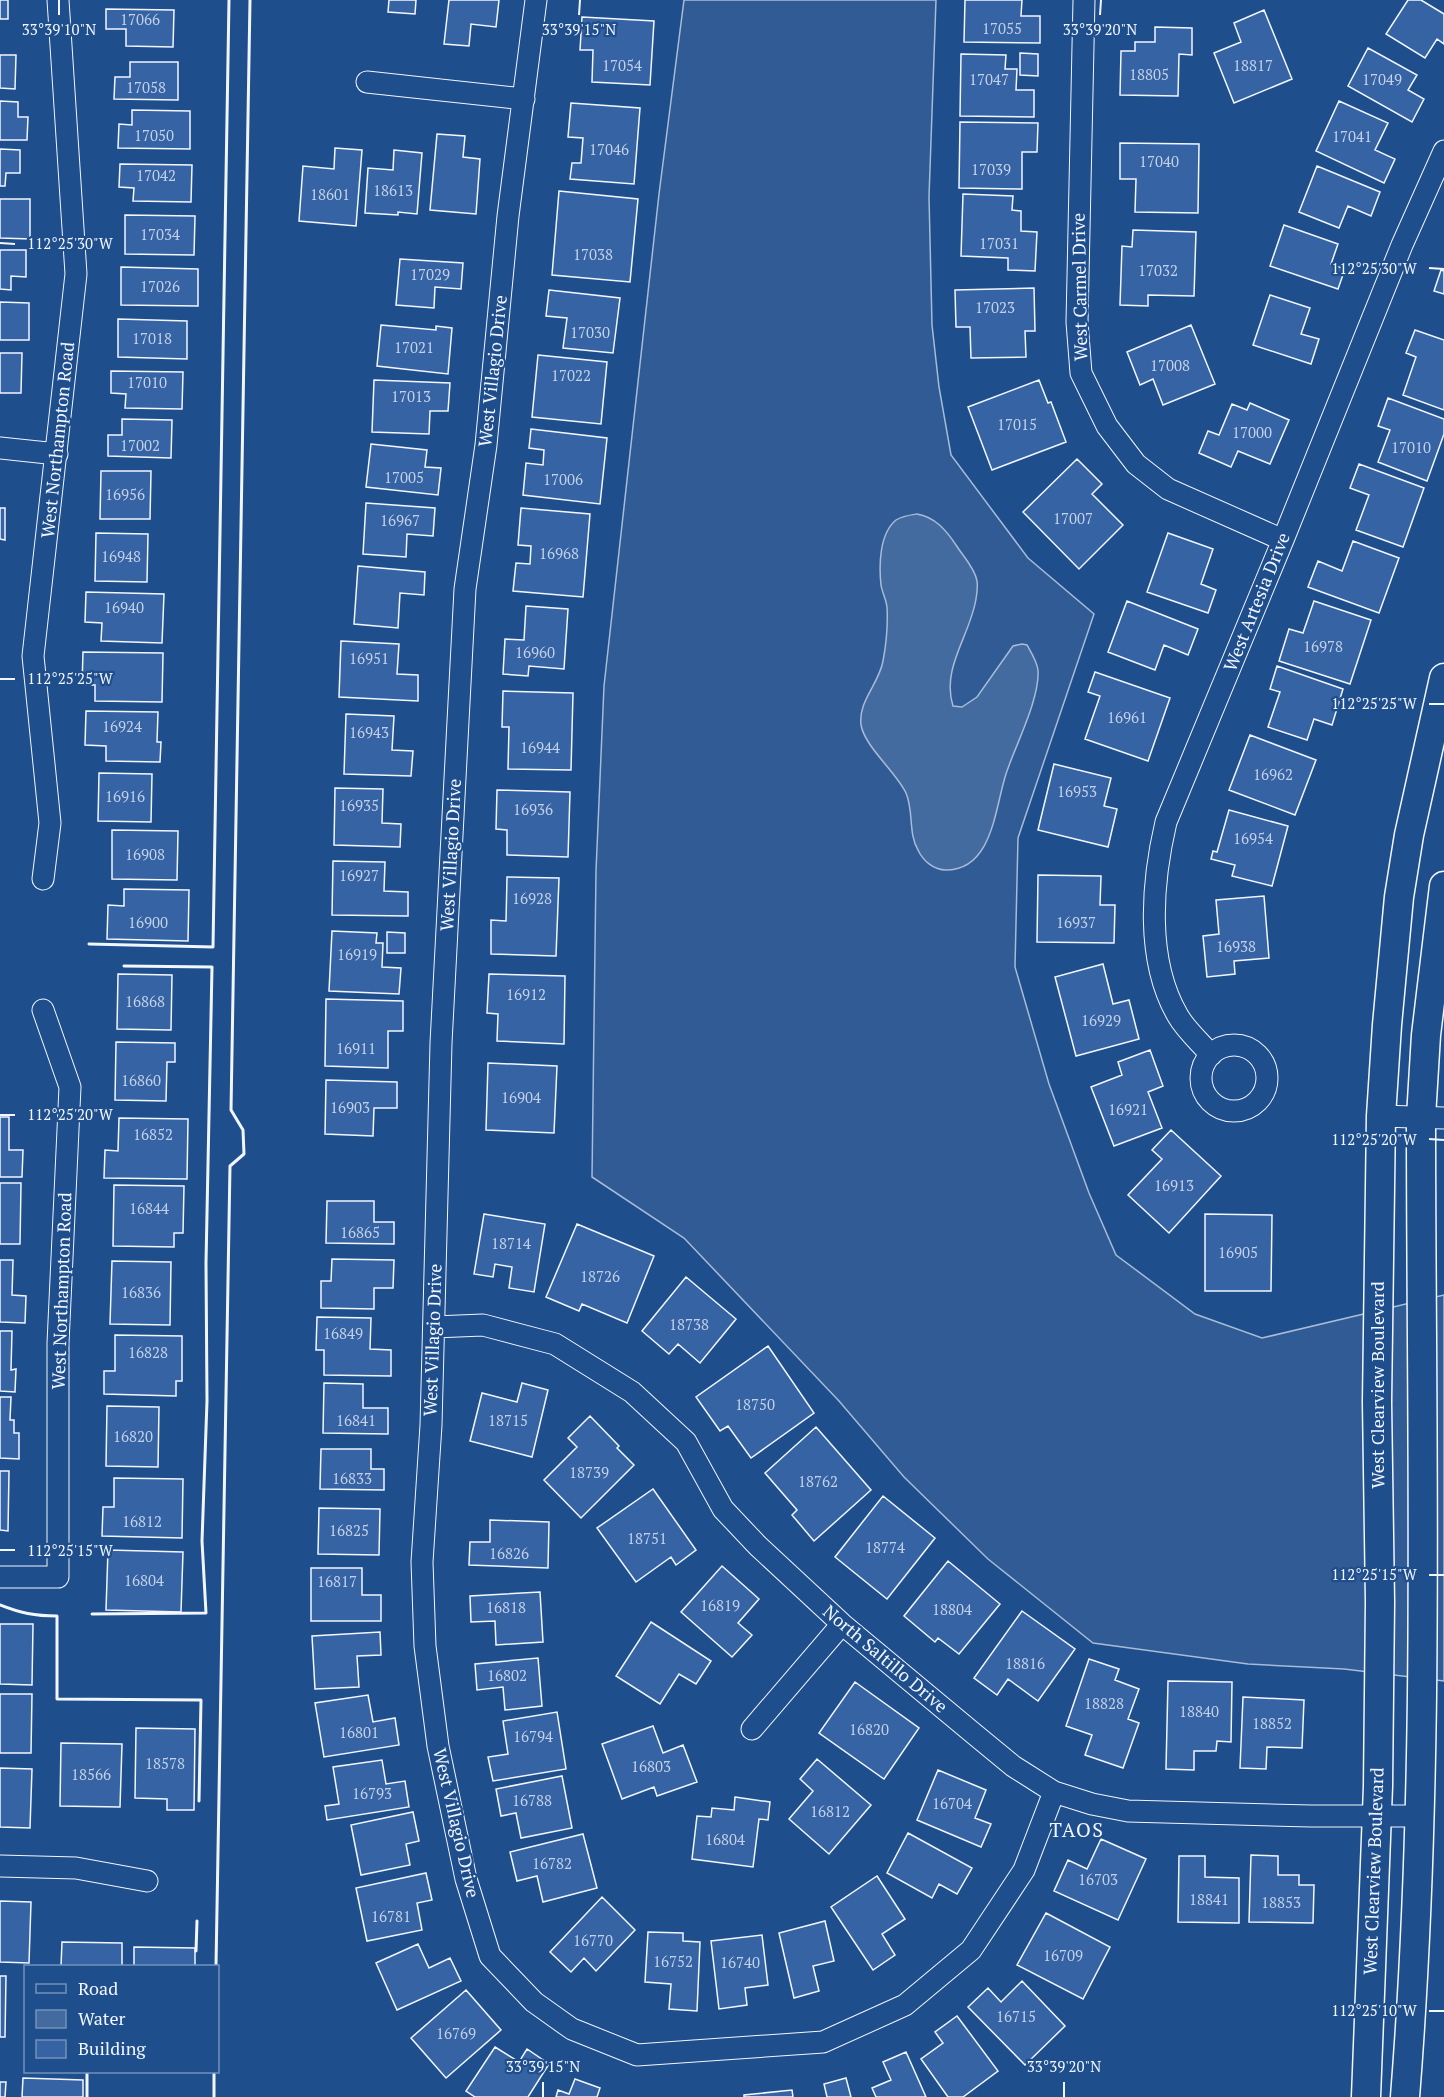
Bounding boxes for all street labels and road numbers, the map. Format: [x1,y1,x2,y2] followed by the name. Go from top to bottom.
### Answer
[1066,213,1092,361] street label: West Carmel Drive
[472,294,512,448] street label: West Villagio Drive
[35,341,79,539] street label: West Northampton Road
[1217,529,1295,675] street label: West Artesia Drive
[434,778,466,932] street label: West Villagio Drive
[46,1192,76,1390] street label: West Northampton Road
[417,1263,447,1417] street label: West Villagio Drive
[1365,1281,1389,1489] street label: West Clearview Boulevard
[818,1599,953,1718] street label: North Saltillo Drive
[428,1746,486,1900] street label: West Villagio Drive
[1357,1767,1389,1975] street label: West Clearview Boulevard

